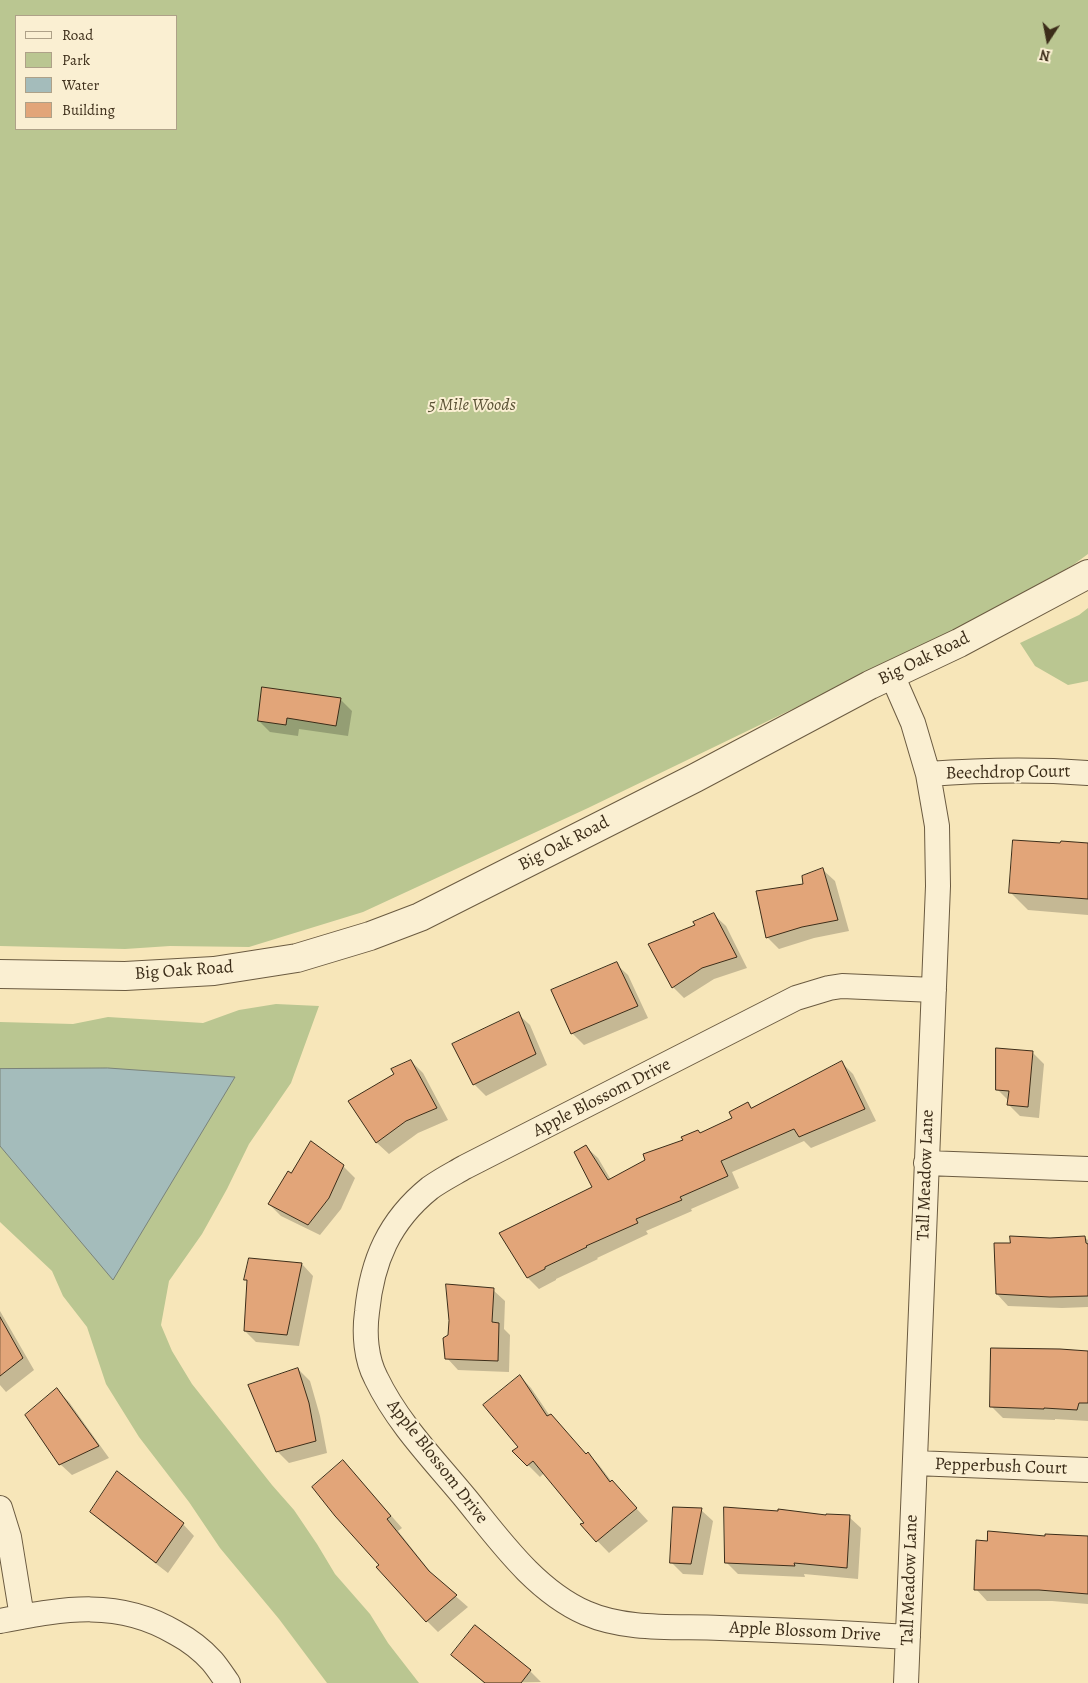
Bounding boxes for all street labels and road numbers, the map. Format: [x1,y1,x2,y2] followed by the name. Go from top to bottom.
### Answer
[875,628,973,690] street label: Big Oak Road
[945,761,1071,785] street label: Beechdrop Court
[515,812,613,876] street label: Big Oak Road
[134,957,234,985] street label: Big Oak Road
[530,1054,674,1142] street label: Apple Blossom Drive
[913,1109,939,1241] street label: Tall Meadow Lane
[382,1396,492,1528] street label: Apple Blossom Drive
[934,1454,1068,1480] street label: Pepperbush Court
[897,1514,923,1646] street label: Tall Meadow Lane
[729,1617,881,1647] street label: Apple Blossom Drive

